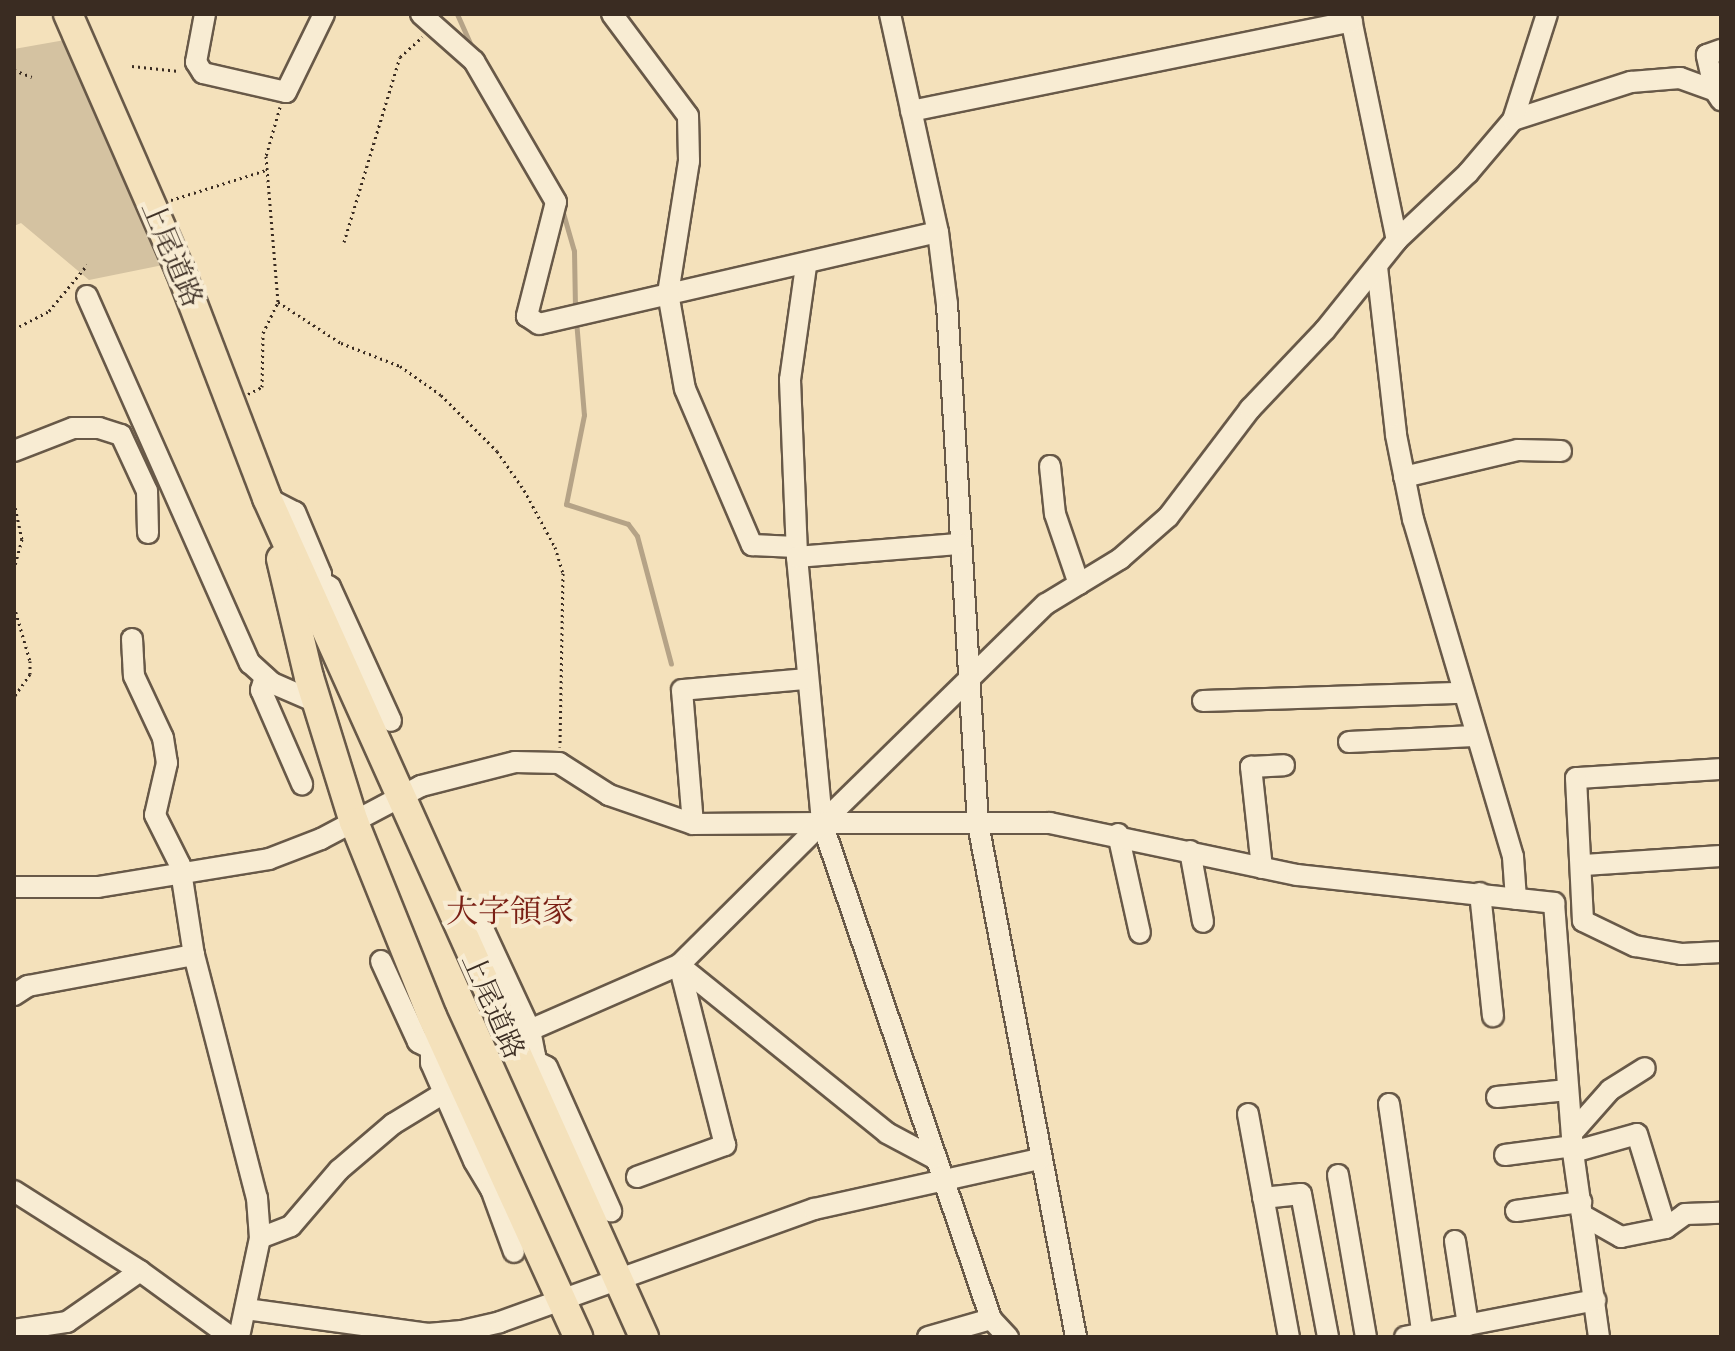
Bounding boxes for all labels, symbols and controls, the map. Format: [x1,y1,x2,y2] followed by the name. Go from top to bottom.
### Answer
[135,196,209,312] street label: 上尾道路
[446,892,574,930] district label: 大字領家
[455,948,531,1064] street label: 上尾道路

